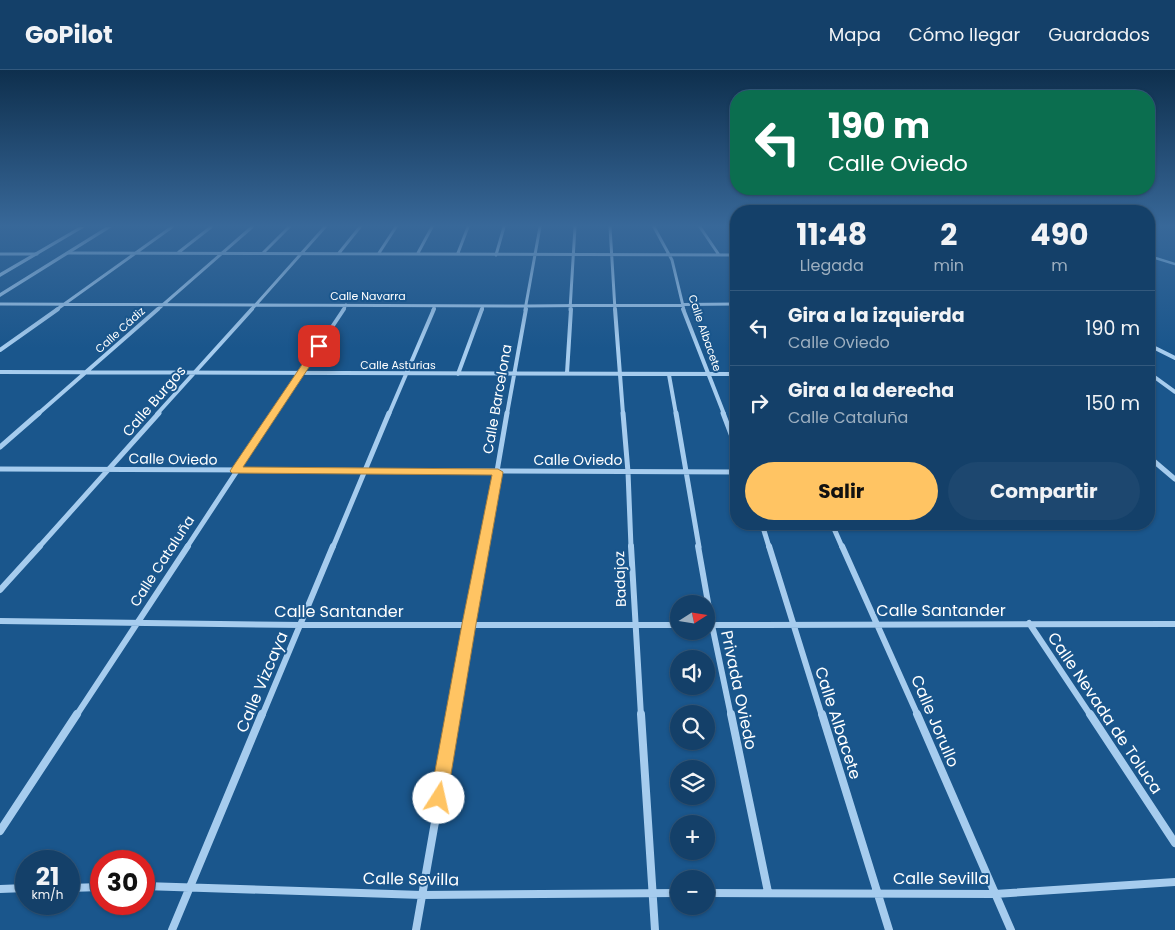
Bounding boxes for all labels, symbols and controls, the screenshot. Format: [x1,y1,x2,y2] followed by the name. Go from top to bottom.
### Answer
[25,18,113,51] text: GoPilot
[829,22,881,47] text: Mapa
[909,22,1020,47] text: Cómo llegar
[1048,22,1150,47] text: Guardados
[828,101,930,150] text: 190 m
[745,110,810,175] icon: left
[828,148,968,179] text: Calle Oviedo
[796,213,867,256] text: 11:48
[940,213,957,256] text: 2
[1030,213,1089,256] text: 490
[800,254,864,277] text: Llegada
[933,254,964,277] text: min
[1051,254,1068,277] text: m
[330,288,406,304] street label: Calle Navarra
[684,292,726,374] street label: Calle Albacete
[788,302,965,329] text: Gira a la izquierda
[92,303,148,357] street label: Calle Cádiz
[745,314,773,342] icon: left
[1085,315,1140,342] text: 190 m
[298,325,340,367] pin
[788,331,890,354] text: Calle Oviedo
[305,332,333,360] icon: arrive
[478,343,516,455] street label: Calle Barcelona
[360,357,436,373] street label: Calle Asturias
[118,361,190,441] street label: Calle Burgos
[788,377,954,404] text: Gira a la derecha
[745,389,773,417] icon: right
[1085,390,1140,417] text: 150 m
[788,406,908,429] text: Calle Cataluña
[128,448,218,470] street label: Calle Oviedo
[534,450,623,470] street label: Calle Oviedo
[745,462,938,520] button: Salir
[948,462,1140,520] button: Compartir
[125,511,199,611] street label: Calle Cataluña
[609,551,631,607] street label: Badajoz
[670,595,715,640] north arrow
[670,595,715,915] map controls
[876,599,1006,622] street label: Calle Santander
[274,600,404,623] street label: Calle Santander
[230,628,294,736] street label: Calle Vizcaya
[715,628,763,752] street label: Privada Oviedo
[1042,628,1168,798] street label: Calle Nevada de Toluca
[670,650,715,695] button: sound
[809,664,867,782] street label: Calle Albacete
[905,671,965,771] street label: Calle Jorullo
[670,705,715,750] button: search
[670,760,715,805] button: layers
[412,771,464,823] position arrow
[670,815,715,860] button: +
[90,850,155,915] speed limit sign: 30
[36,859,59,894] text: 21
[363,867,459,891] street label: Calle Sevilla
[893,867,989,890] street label: Calle Sevilla
[670,870,715,915] button: −
[32,886,63,903] text: km/h

